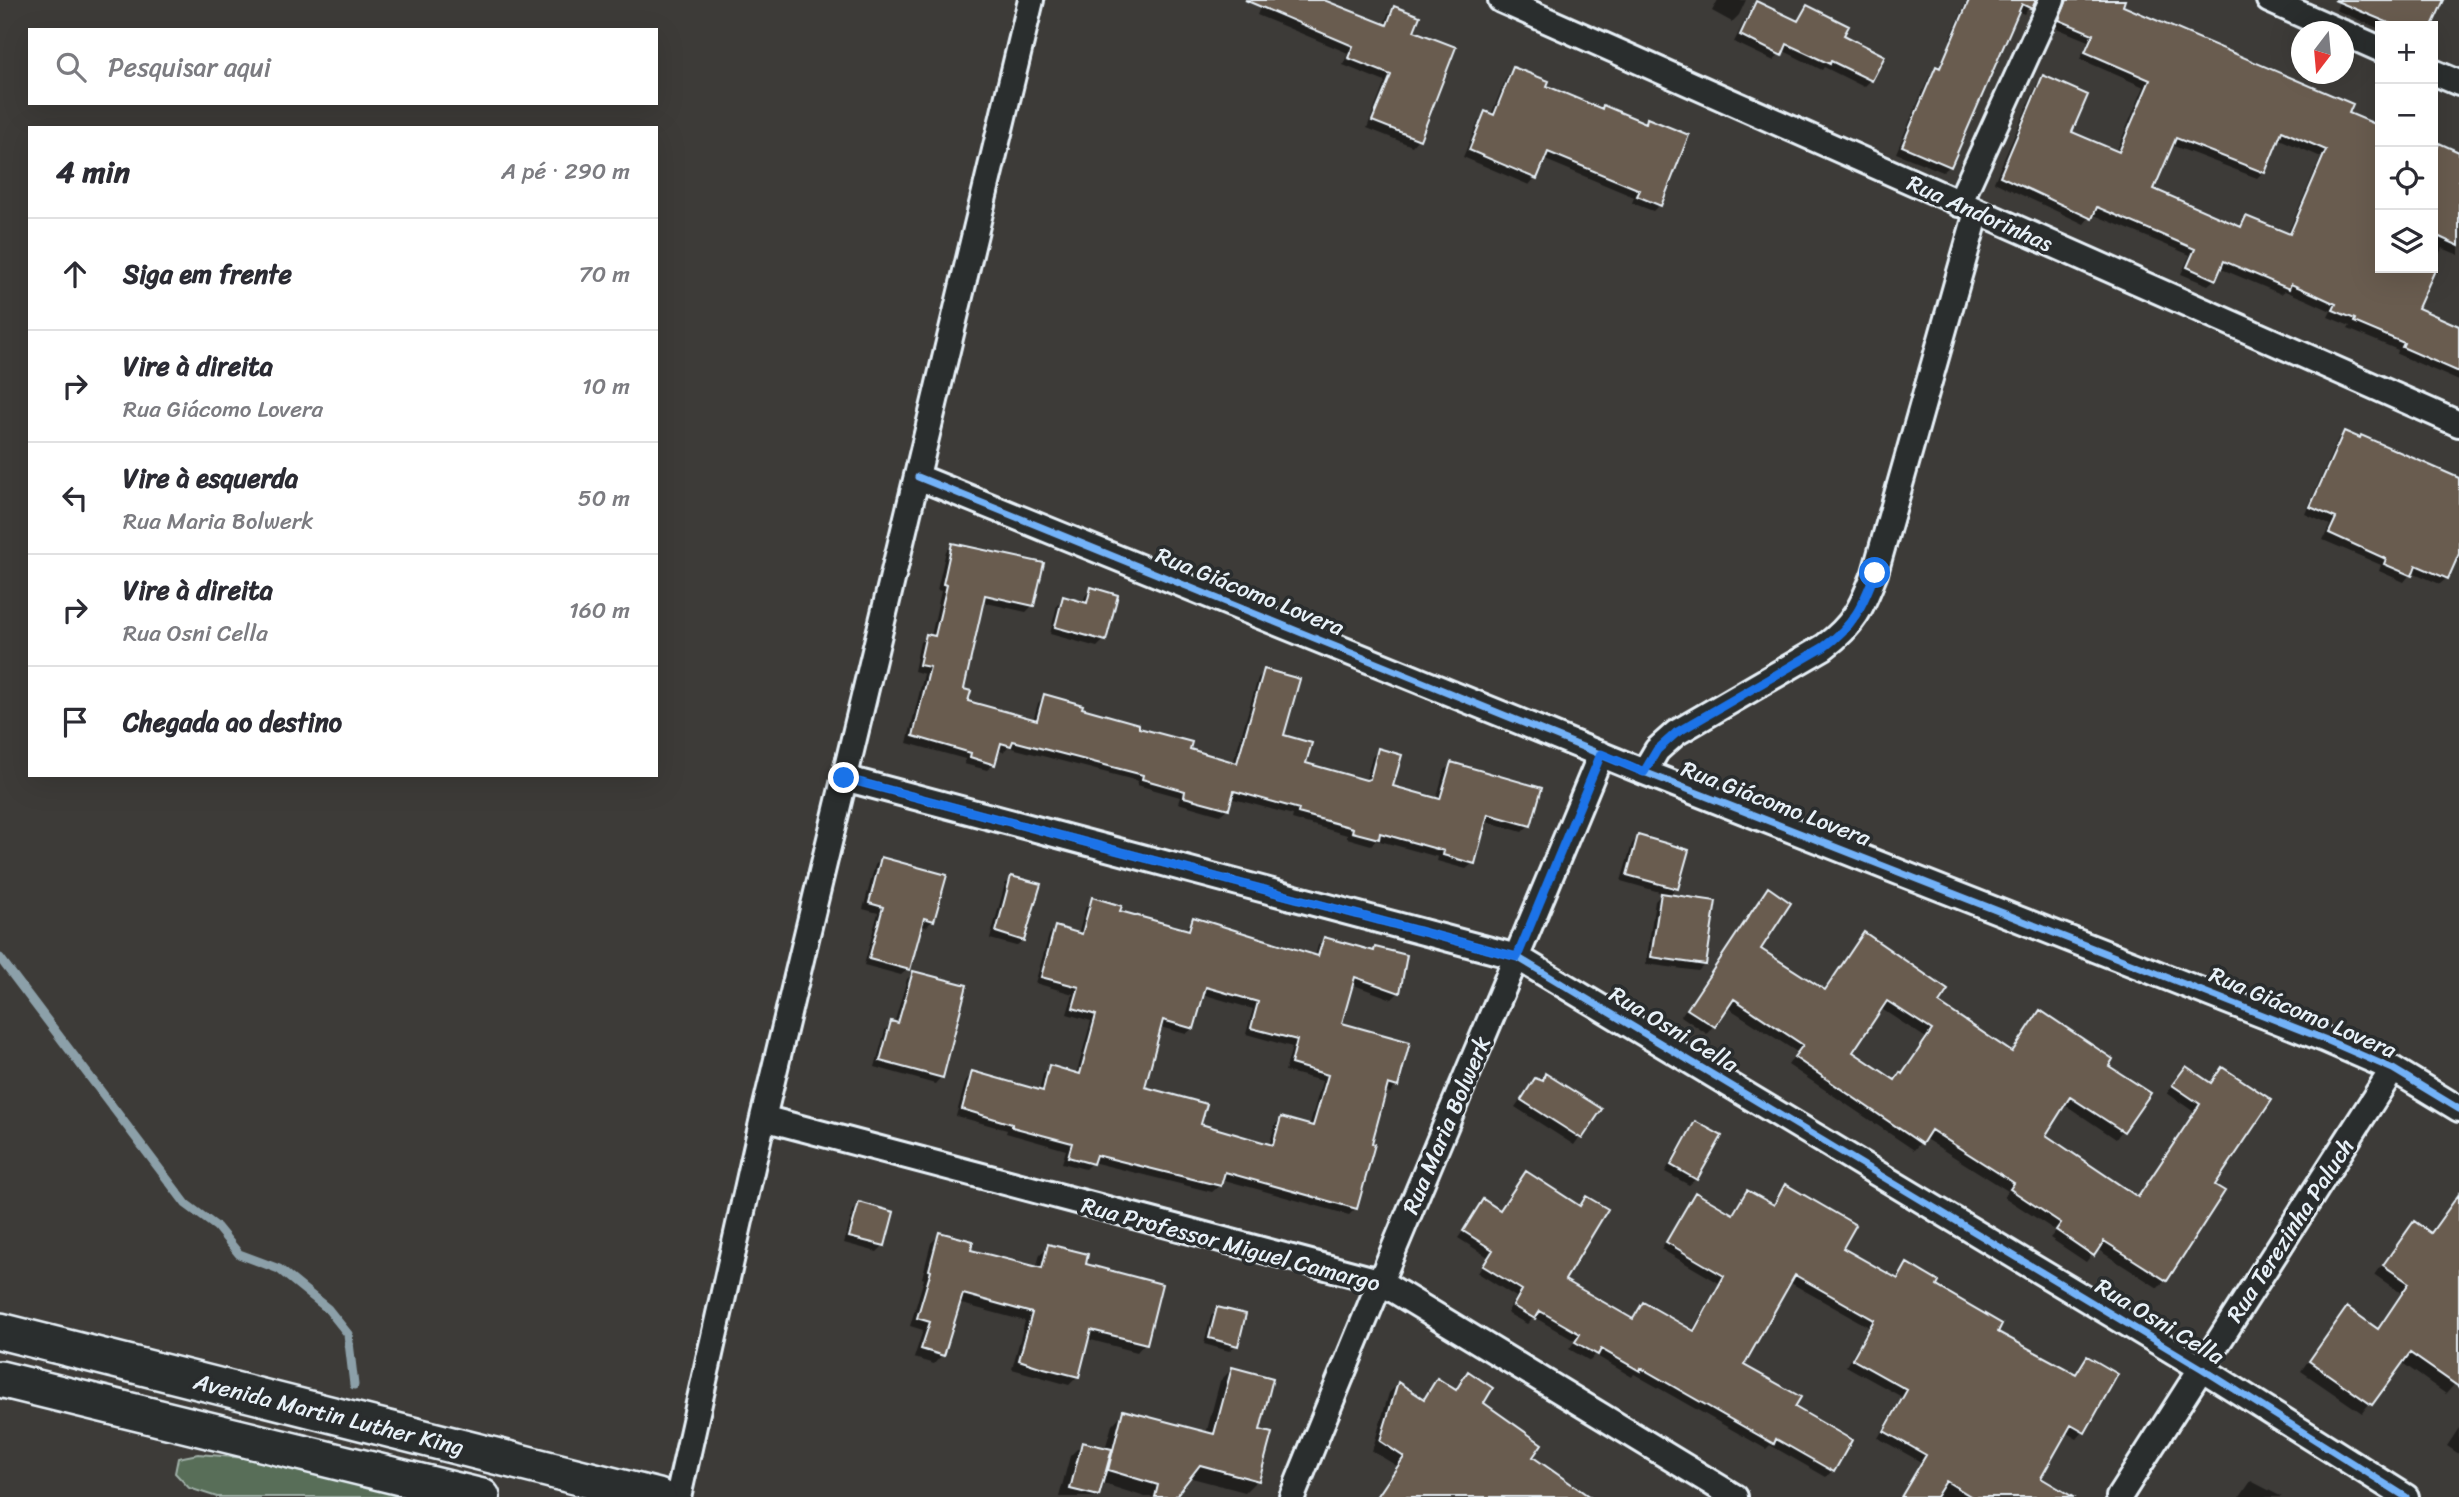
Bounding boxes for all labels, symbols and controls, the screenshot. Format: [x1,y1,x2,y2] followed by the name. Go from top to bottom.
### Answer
[2291,21,2354,84] north arrow
[2375,21,2438,273] map controls
[2375,21,2438,84] button: +
[28,28,658,105] search box
[108,44,271,90] text: Pesquisar aqui
[52,48,90,86] icon: search
[2375,84,2438,147] button: −
[56,145,130,199] text: 4 min
[2375,147,2438,210] button: locate
[501,151,630,192] text: A pé · 290 m
[1900,163,2060,264] street label: Rua Andorinhas
[2375,210,2438,273] button: layers
[123,251,292,297] text: Siga em frente
[579,254,630,295] text: 70 m
[56,255,94,293] icon: ahead
[123,343,273,389] text: Vire à direita
[582,366,630,407] text: 10 m
[56,367,94,405] icon: right
[123,389,323,430] text: Rua Giácomo Lovera
[123,455,298,501] text: Vire à esquerda
[578,478,630,519] text: 50 m
[56,479,94,517] icon: left
[123,501,313,542] text: Rua Maria Bolwerk
[1149,535,1351,648] street label: Rua Giácomo Lovera
[1859,557,1890,588] route start
[123,567,273,613] text: Vire à direita
[569,590,630,631] text: 160 m
[56,591,94,629] icon: right
[123,613,268,654] text: Rua Osni Cella
[123,699,342,745] text: Chegada ao destino
[56,703,94,741] icon: arrive
[1675,748,1877,859] street label: Rua Giácomo Lovera
[828,762,859,793] route end
[2203,955,2403,1071] street label: Rua Giácomo Lovera
[1601,975,1747,1085] street label: Rua Osni Cella
[1390,1030,1503,1221] street label: Rua Maria Bolwerk
[2215,1130,2366,1331] street label: Rua Terezinha Paluch
[1077,1185,1385,1304] street label: Rua Professor Miguel Camargo
[2087,1267,2233,1377] street label: Rua Osni Cella
[188,1361,469,1468] street label: Avenida Martin Luther King

